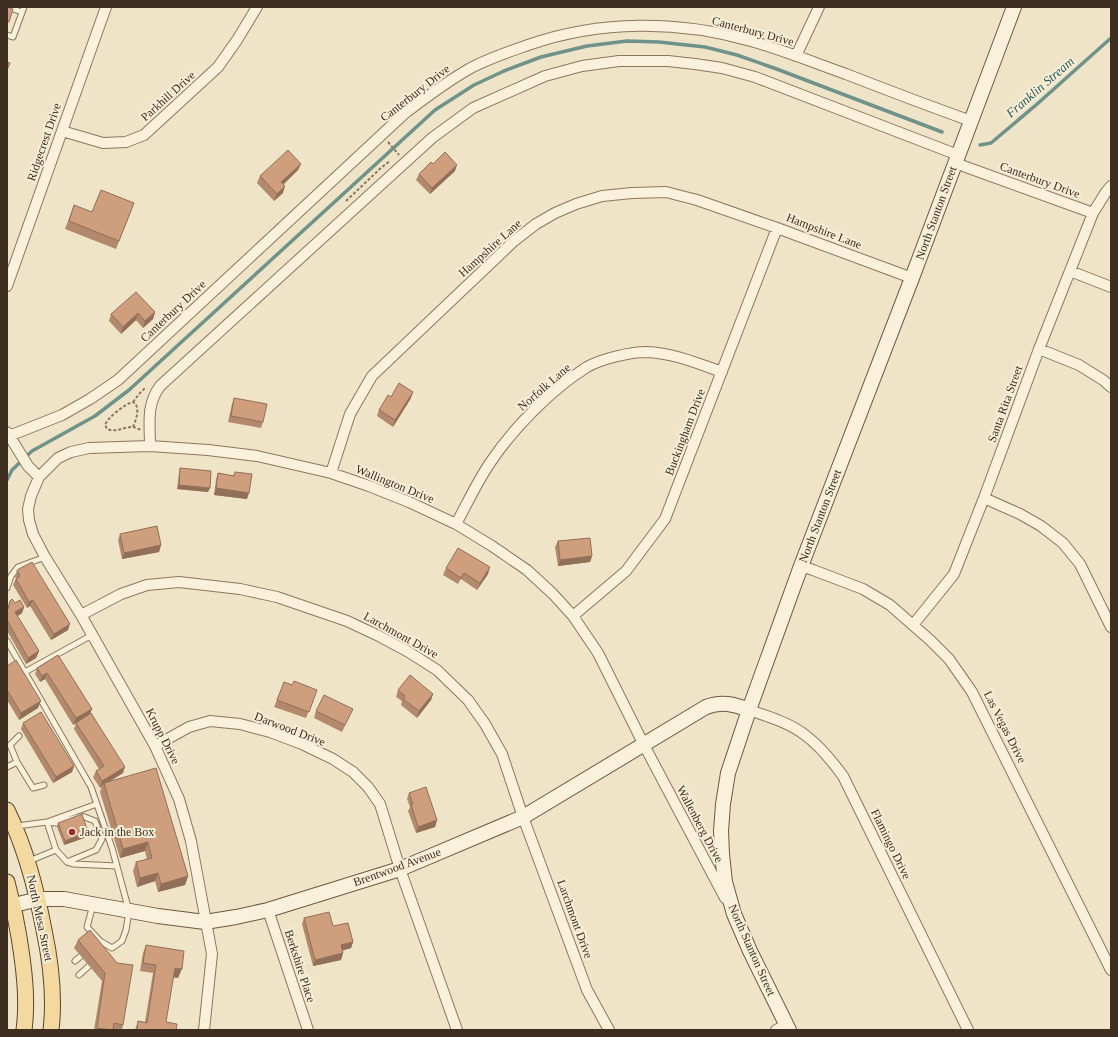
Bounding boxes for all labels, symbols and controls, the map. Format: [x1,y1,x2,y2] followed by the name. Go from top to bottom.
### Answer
[710,13,796,49] street label: Canterbury Drive
[1002,53,1077,121] water label: Franklin Stream
[377,62,453,124] street label: Canterbury Drive
[138,68,198,124] street label: Parkhill Drive
[24,101,64,183] street label: Ridgecrest Drive
[998,159,1082,201] street label: Canterbury Drive
[913,164,960,262] street label: North Stanton Street
[784,210,864,252] street label: Hampshire Lane
[456,216,524,280] street label: Hampshire Lane
[137,277,209,345] street label: Canterbury Drive
[515,360,573,414] street label: Norfolk Lane
[985,363,1026,444] street label: Santa Rita Street
[662,387,708,477] street label: Buckingham Drive
[354,462,436,506] street label: Wallington Drive
[796,467,844,565] street label: North Stanton Street
[361,609,441,661] street label: Larchmont Drive
[981,689,1029,765] street label: Las Vegas Drive
[143,706,183,766] street label: Krupp Drive
[252,709,328,749] street label: Darwood Drive
[674,783,726,865] street label: Wallenberg Drive
[868,807,914,881] street label: Flamingo Drive
[80,825,154,839] place label: Jack in the Box
[67,827,77,837] marker: Jack in the Box
[351,845,443,889] street label: Brentwood Avenue
[24,874,56,963] street label: North Mesa Street
[554,878,596,960] street label: Larchmont Drive
[726,902,779,999] street label: North Stanton Street
[282,928,318,1004] street label: Berkshire Place

